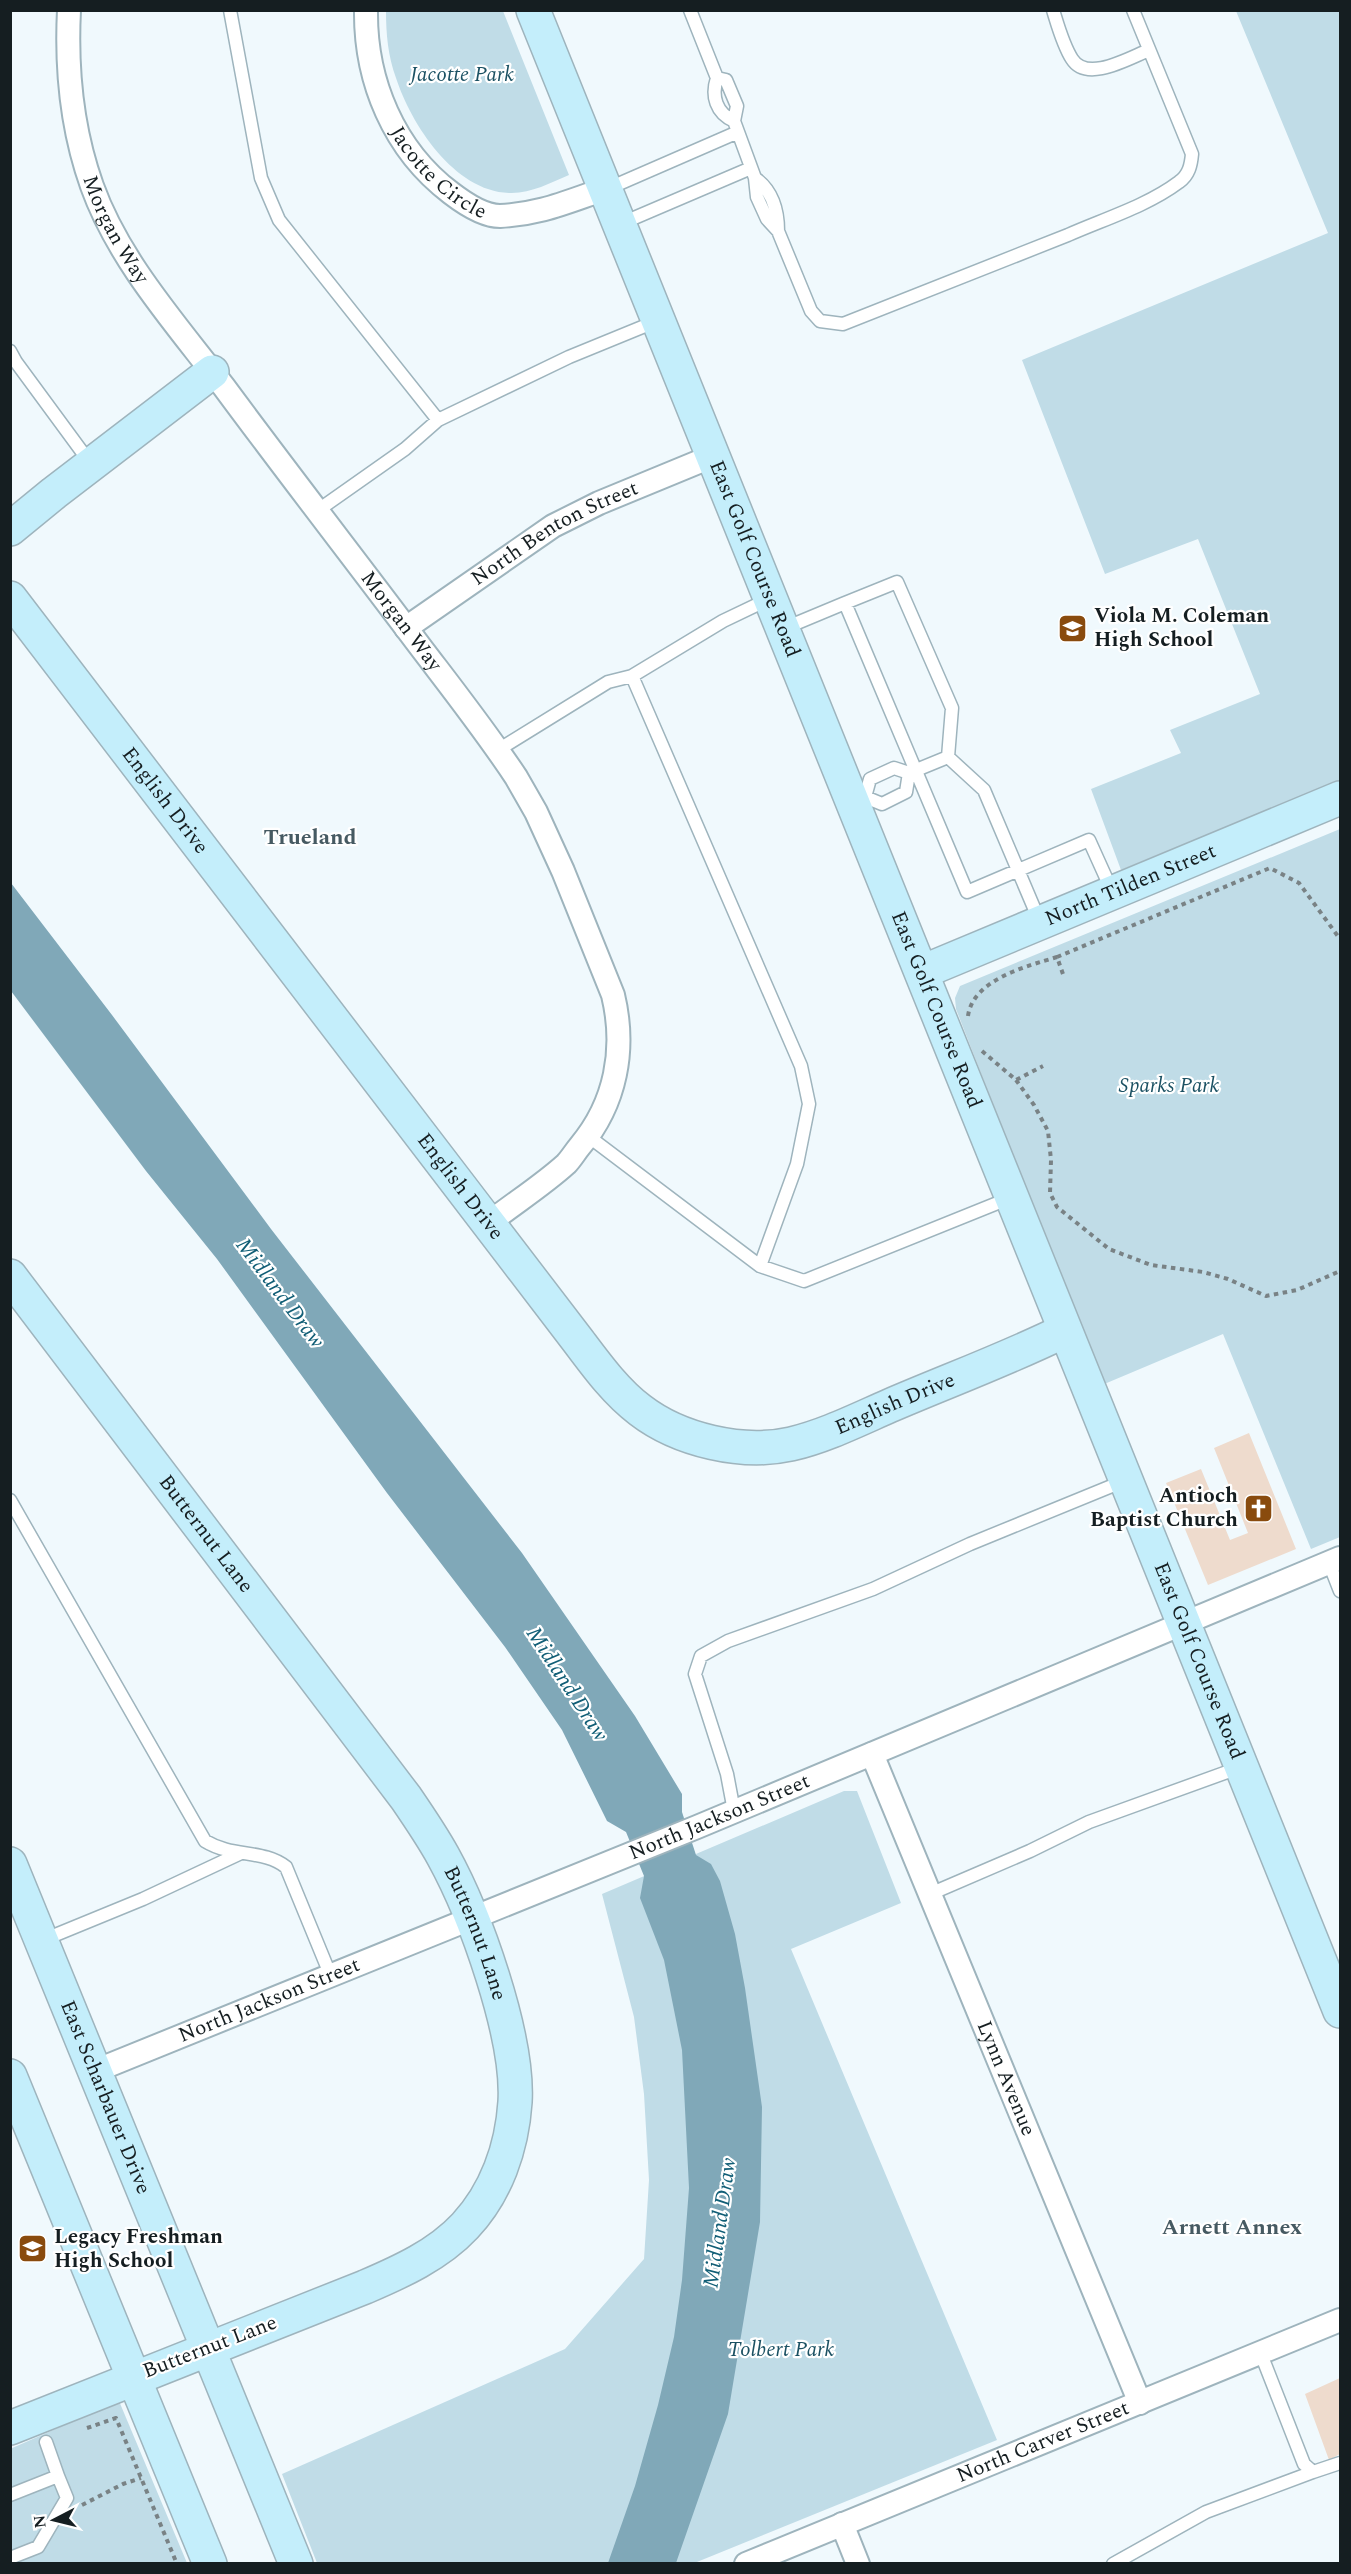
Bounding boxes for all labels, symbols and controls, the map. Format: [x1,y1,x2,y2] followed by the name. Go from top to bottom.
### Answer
[408,59,514,91] park label: Jacotte Park
[381,120,491,228] street label: Jacotte Circle
[73,171,157,291] street label: Morgan Way
[700,456,809,663] street label: East Golf Course Road
[465,472,643,594] street label: North Benton Street
[352,564,450,679] street label: Morgan Way
[1094,600,1269,656] place label: Viola M. Coleman High School
[1057,612,1089,644] school or university icon: Viola M. Coleman High School
[113,740,216,861] street label: English Drive
[263,821,357,854] district label: Trueland
[1040,835,1221,935] street label: North Tilden Street
[882,906,990,1113] street label: East Golf Course Road
[1119,1070,1220,1102] park label: Sparks Park
[409,1126,512,1247] street label: English Drive
[227,1231,333,1356] water label: Midland Draw
[830,1364,960,1444] street label: English Drive
[150,1468,261,1600] street label: Butternut Lane
[1090,1480,1238,1536] place label: Antioch Baptist Church
[1243,1492,1275,1524] church icon: Antioch Baptist Church
[1145,1557,1253,1764] street label: East Golf Course Road
[517,1620,617,1748] water label: Midland Draw
[624,1765,815,1869] street label: North Jackson Street
[435,1860,515,2004] street label: Butternut Lane
[173,1949,365,2052] street label: North Jackson Street
[51,1995,159,2199] street label: East Scharbauer Drive
[968,2016,1044,2141] street label: Lynn Avenue
[695,2155,746,2290] water label: Midland Draw
[1162,2211,1302,2244] district label: Arnett Annex
[54,2221,223,2277] place label: Legacy Freshman High School
[17,2233,49,2265] school or university icon: Legacy Freshman High School
[138,2307,282,2387] street label: Butternut Lane
[728,2334,834,2366] park label: Tolbert Park
[952,2392,1134,2492] street label: North Carver Street
[24,2490,84,2550] north arrow
[27,2514,53,2530] text: N

